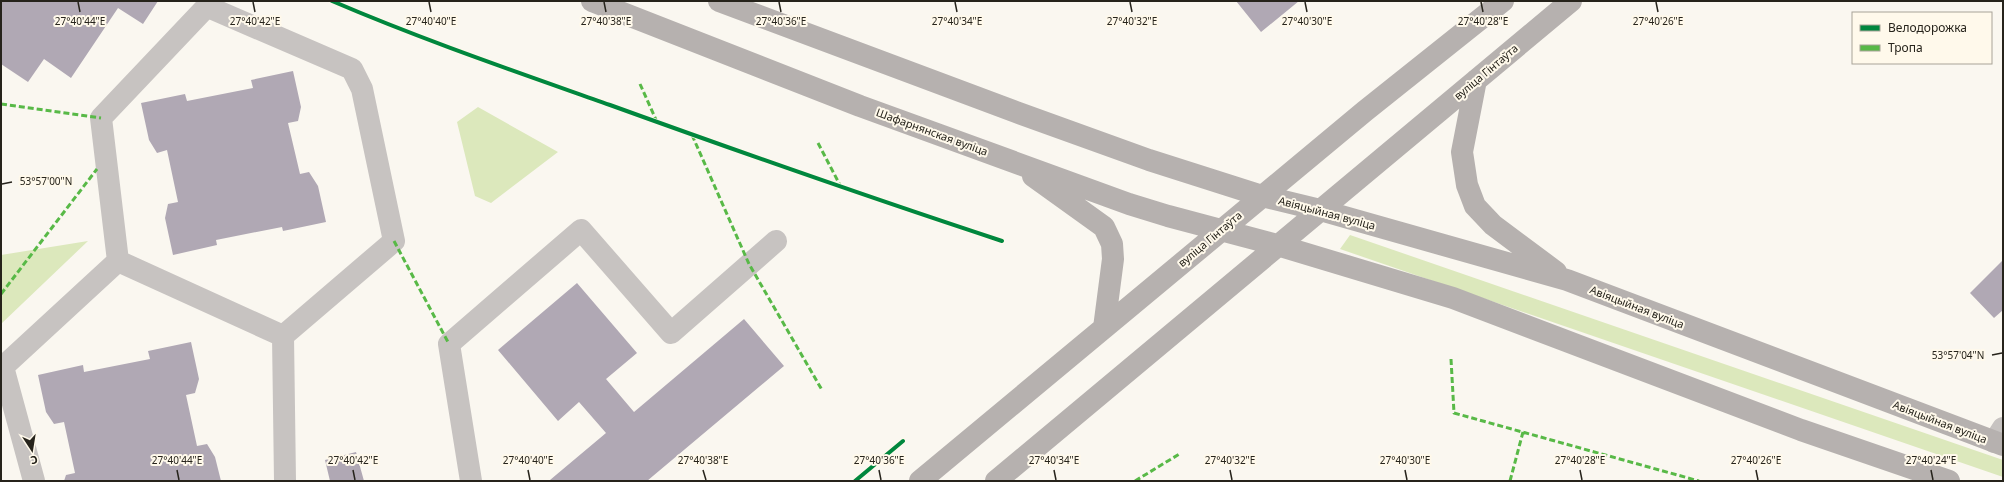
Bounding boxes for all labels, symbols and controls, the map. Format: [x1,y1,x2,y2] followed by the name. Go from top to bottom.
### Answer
[1852,12,1992,64] legend
[55,14,105,28] text: 27°40'44"E
[230,14,280,28] text: 27°40'42"E
[406,14,456,28] text: 27°40'40"E
[581,14,631,28] text: 27°40'38"E
[756,14,806,28] text: 27°40'36"E
[932,14,982,28] text: 27°40'34"E
[1107,14,1157,28] text: 27°40'32"E
[1282,14,1332,28] text: 27°40'30"E
[1458,14,1508,28] text: 27°40'28"E
[1633,14,1683,28] text: 27°40'26"E
[1888,19,1967,36] text: Велодорожка
[1888,39,1923,56] text: Тропа
[1450,40,1521,103] street label: вуліца Гінтаўта
[874,104,990,159] street label: Шафарнянская вуліца
[20,174,72,188] text: 53°57'00"N
[1277,192,1377,233] street label: Авіяцыйная вуліца
[1174,207,1245,270] street label: вуліца Гінтаўта
[1588,282,1686,331] street label: Авіяцыйная вуліца
[1932,348,1984,362] text: 53°57'04"N
[1891,397,1989,446] street label: Авіяцыйная вуліца
[12,430,52,470] north arrow
[29,452,39,468] text: С
[152,453,202,467] text: 27°40'44"E
[328,453,378,467] text: 27°40'42"E
[503,453,553,467] text: 27°40'40"E
[678,453,728,467] text: 27°40'38"E
[854,453,904,467] text: 27°40'36"E
[1029,453,1079,467] text: 27°40'34"E
[1205,453,1255,467] text: 27°40'32"E
[1380,453,1430,467] text: 27°40'30"E
[1555,453,1605,467] text: 27°40'28"E
[1731,453,1781,467] text: 27°40'26"E
[1906,453,1956,467] text: 27°40'24"E

